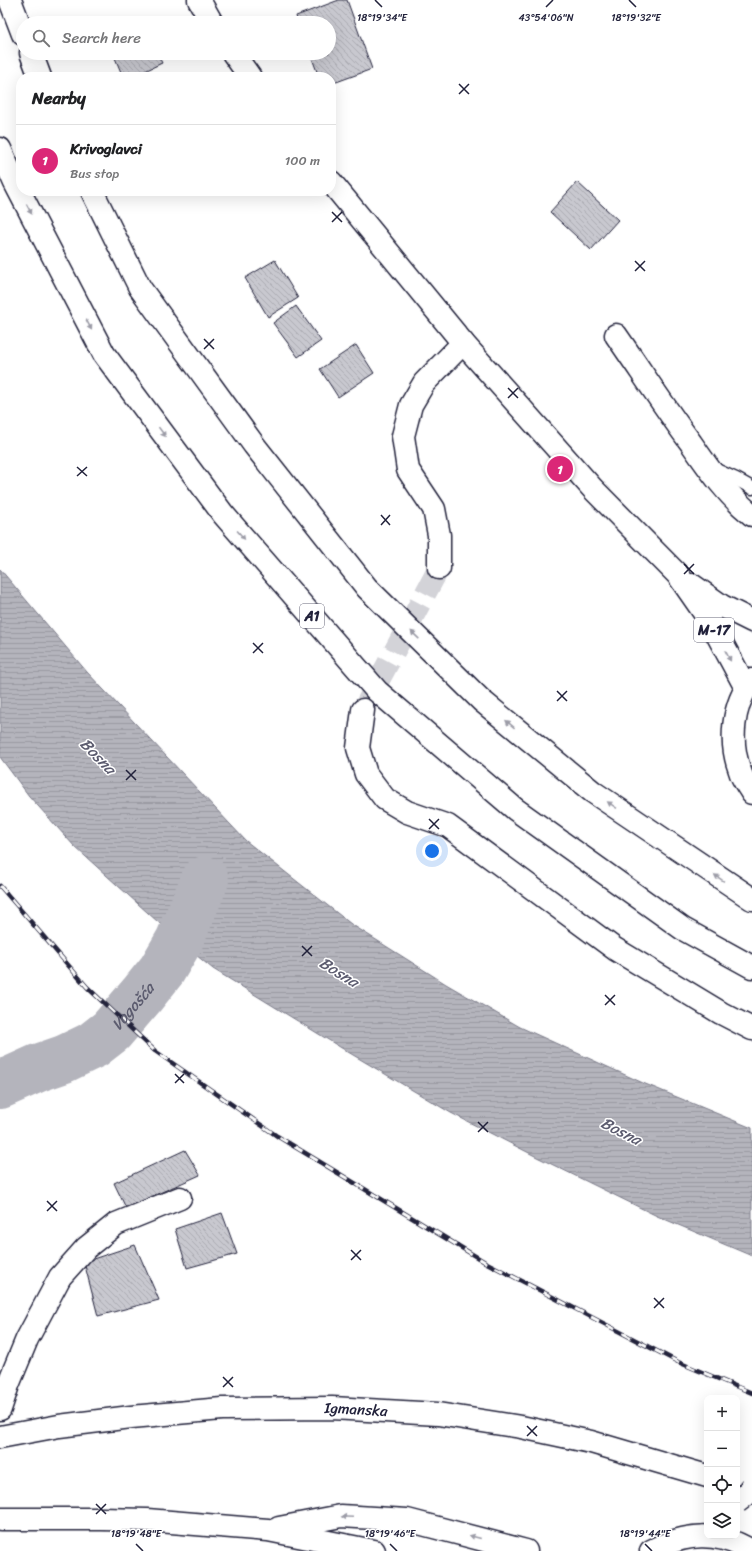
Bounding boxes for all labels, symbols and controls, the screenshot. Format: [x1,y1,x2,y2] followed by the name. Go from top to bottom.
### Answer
[357,9,409,27] text: 18°19'34"E
[518,9,574,27] text: 43°54'06"N
[611,9,662,27] text: 18°19'32"E
[16,16,336,60] search box
[62,25,141,51] text: Search here
[30,27,52,49] icon: search
[32,83,86,113] text: Nearby
[70,136,142,162] text: Krivoglavci
[42,149,48,172] text: 1
[285,149,320,172] text: 100 m
[70,162,119,185] text: Bus stop
[25,204,32,215] one-way arrow
[86,319,92,330] one-way arrow
[158,426,166,437] one-way arrow
[547,454,573,484] pin: 1
[236,530,246,540] one-way arrow
[300,604,324,628] road number: A1
[694,618,734,642] road number: M-17
[410,630,420,640] one-way arrow
[725,650,732,662] one-way arrow
[505,719,516,728] one-way arrow
[73,731,124,783] water label: Bosna
[606,801,617,809] one-way arrow
[422,841,442,861] your location
[714,874,724,882] one-way arrow
[313,949,366,997] water label: Bosna
[103,974,163,1037] water label: Vogošća
[596,1108,648,1154] water label: Bosna
[323,1395,389,1424] street label: Igmanska
[704,1395,740,1539] map controls
[704,1395,740,1431] button: +
[704,1431,740,1467] button: −
[704,1467,740,1503] button: locate
[704,1503,740,1539] button: layers
[340,1514,353,1520] one-way arrow
[111,1525,163,1543] text: 18°19'48"E
[365,1525,417,1543] text: 18°19'46"E
[620,1525,672,1543] text: 18°19'44"E
[468,1534,480,1540] one-way arrow

